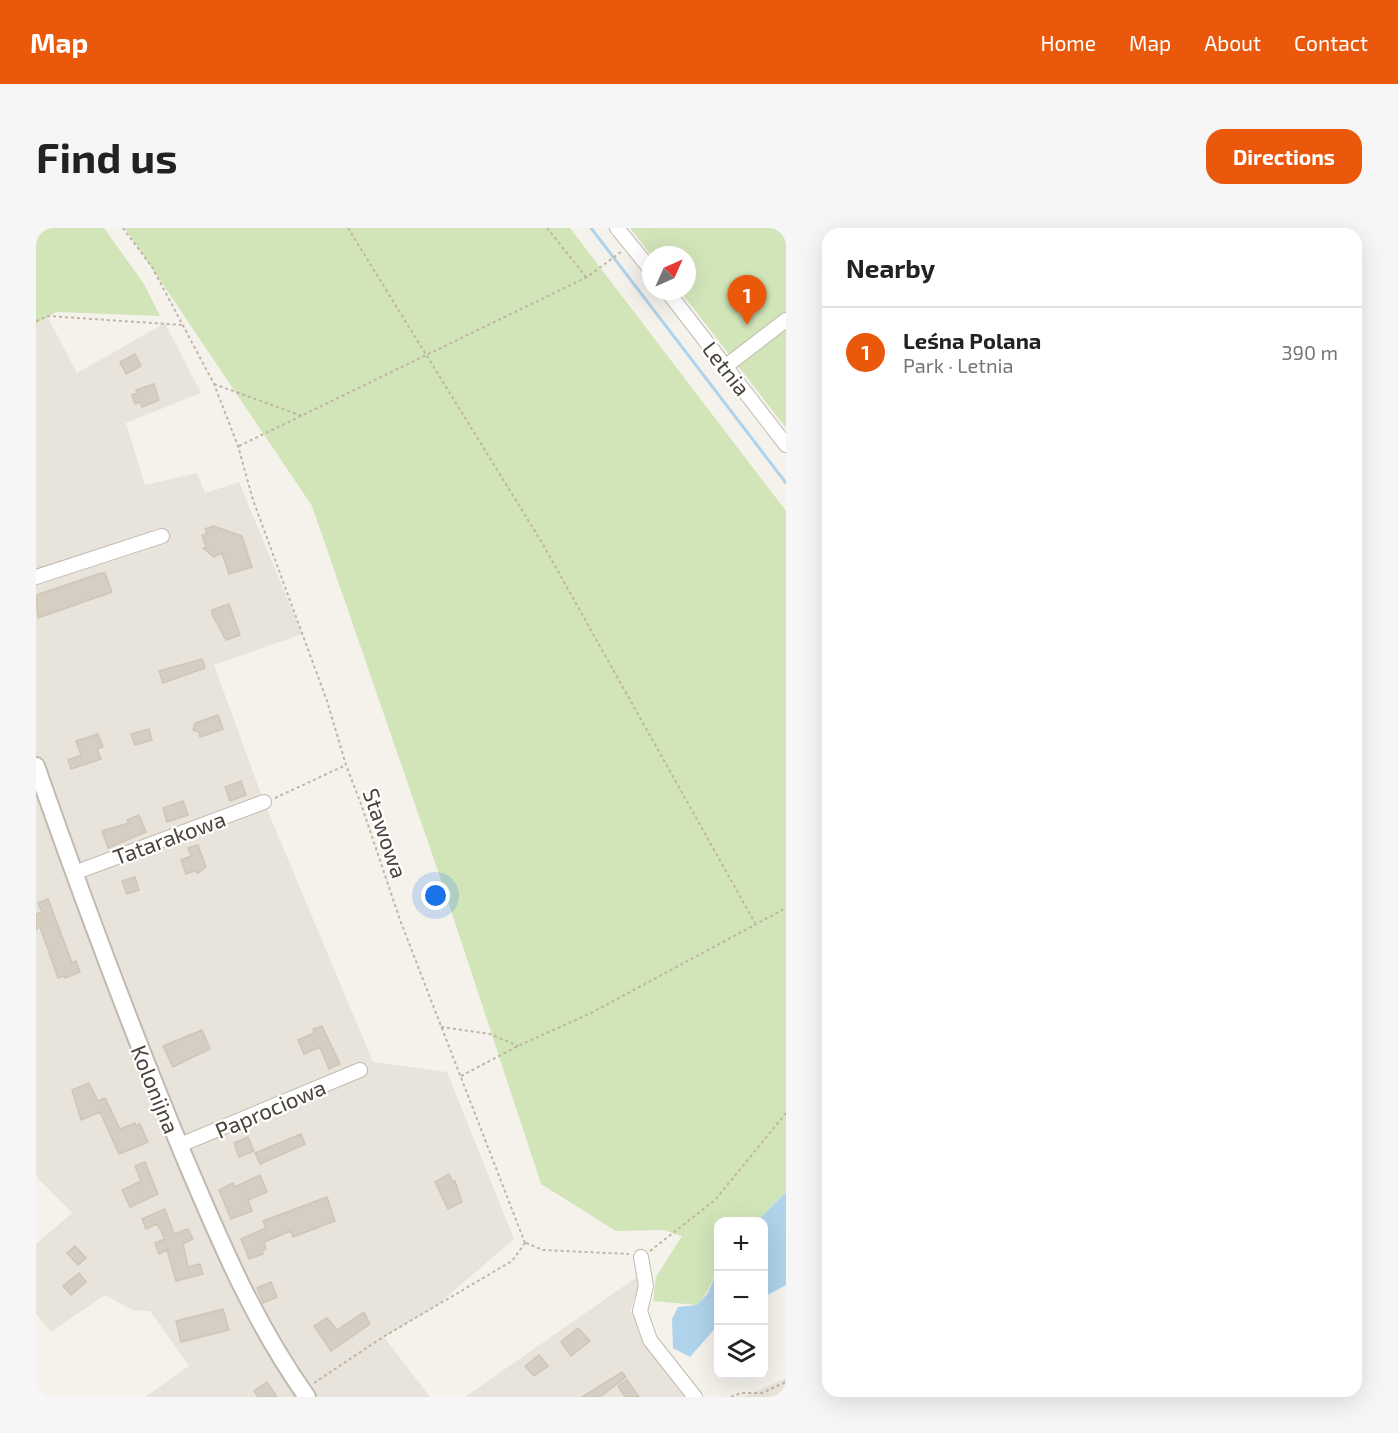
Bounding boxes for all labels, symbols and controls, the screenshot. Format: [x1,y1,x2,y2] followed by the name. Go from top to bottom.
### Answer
[30,25,88,59] text: Map
[1040,30,1096,55] text: Home
[1129,30,1171,55] text: Map
[1204,30,1261,55] text: About
[1294,30,1368,55] text: Contact
[1206,129,1362,184] button: Directions
[36,131,178,181] text: Find us
[642,246,696,300] north arrow
[846,252,935,283] text: Nearby
[728,276,766,325] pin: 1
[903,327,1041,353] text: Leśna Polana
[698,336,756,400] street label: Letnia
[861,340,870,364] text: 1
[1281,340,1338,364] text: 390 m
[903,353,1014,377] text: Park · Letnia
[359,785,413,881] street label: Stawowa
[109,805,229,869] street label: Tatarakowa
[421,881,450,910] your location
[126,1041,185,1137] street label: Kolonijna
[211,1073,329,1143] street label: Paprociowa
[714,1217,768,1379] map controls
[714,1217,768,1271] button: +
[714,1271,768,1325] button: −
[714,1325,768,1379] button: layers

